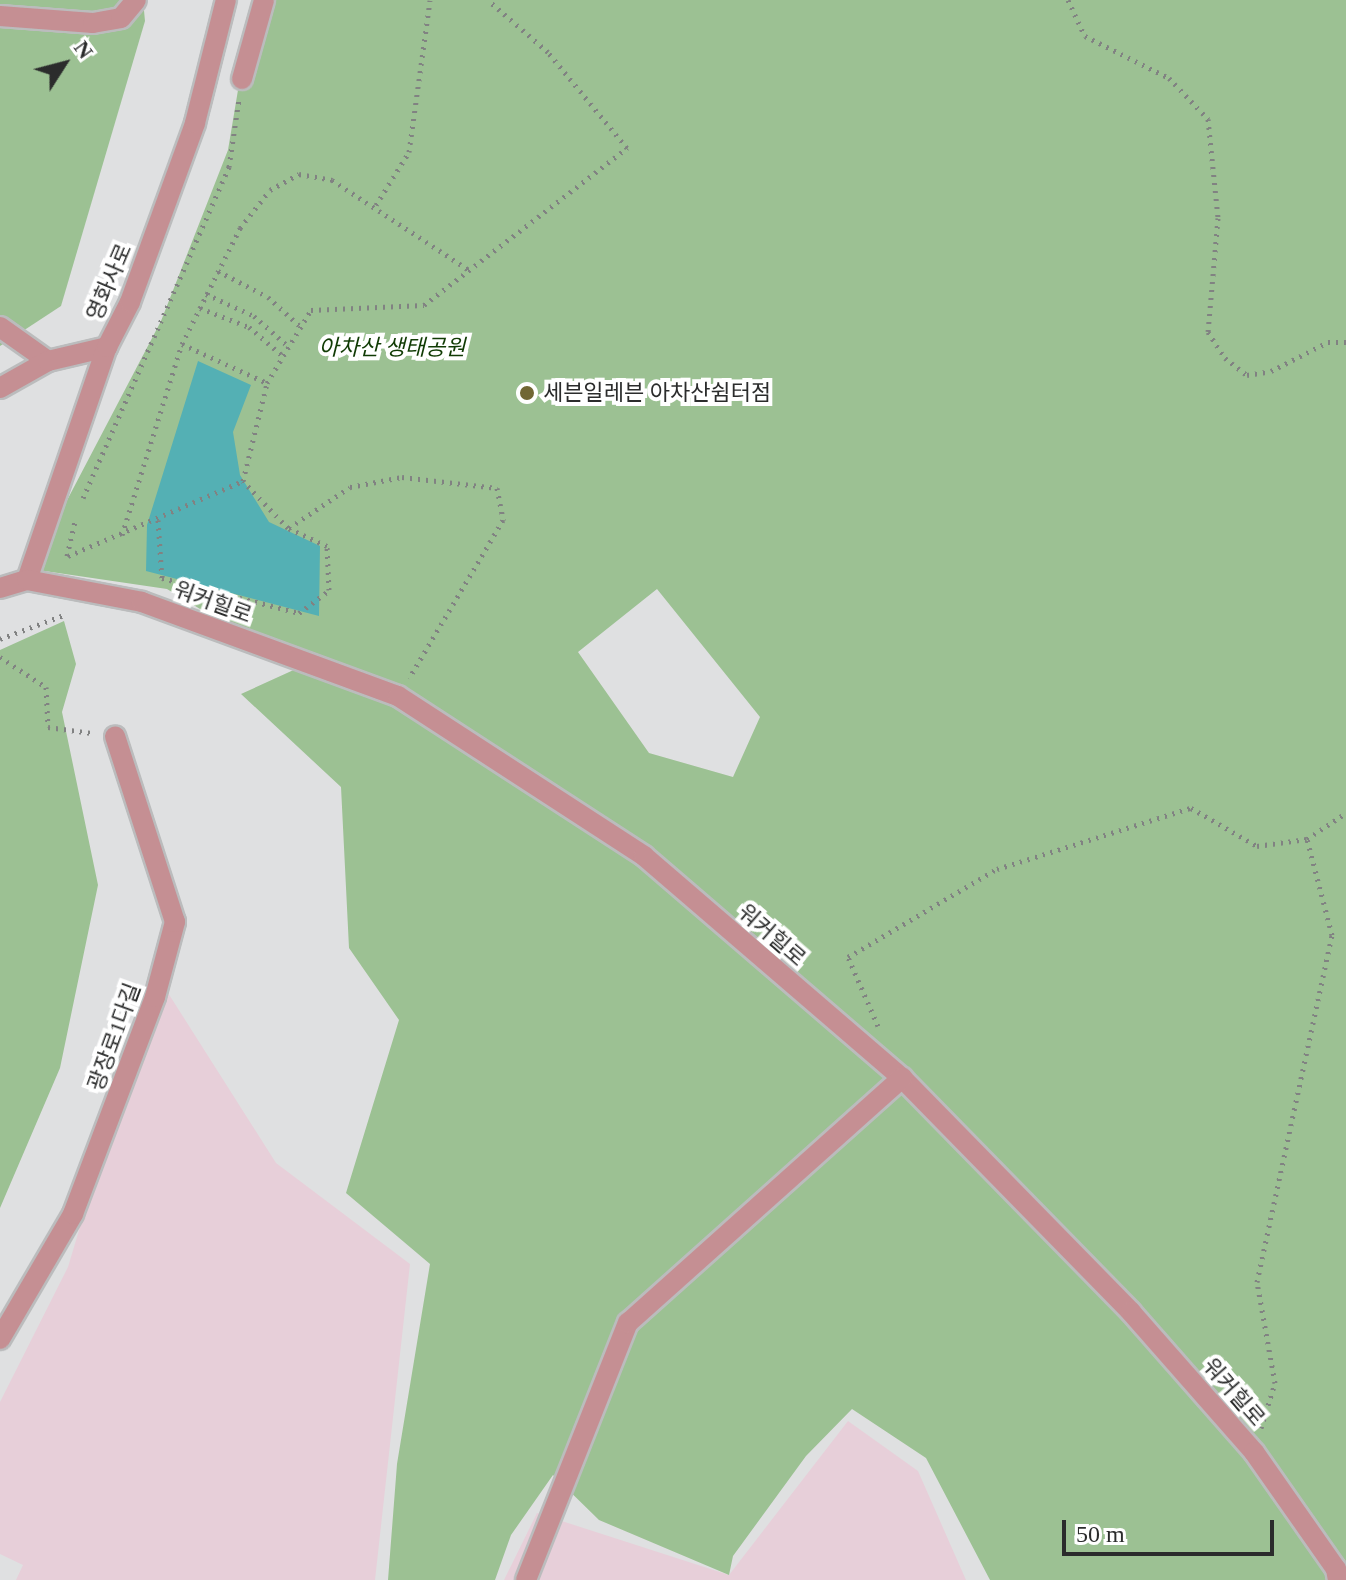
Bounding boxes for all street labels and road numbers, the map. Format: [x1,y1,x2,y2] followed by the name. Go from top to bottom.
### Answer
[81,240,137,324] street label: 영화사로
[170,576,256,628] street label: 워커힐로
[733,898,811,972] street label: 워커힐로
[82,980,146,1094] street label: 광장로1다길
[1197,1353,1271,1431] street label: 워커힐로

